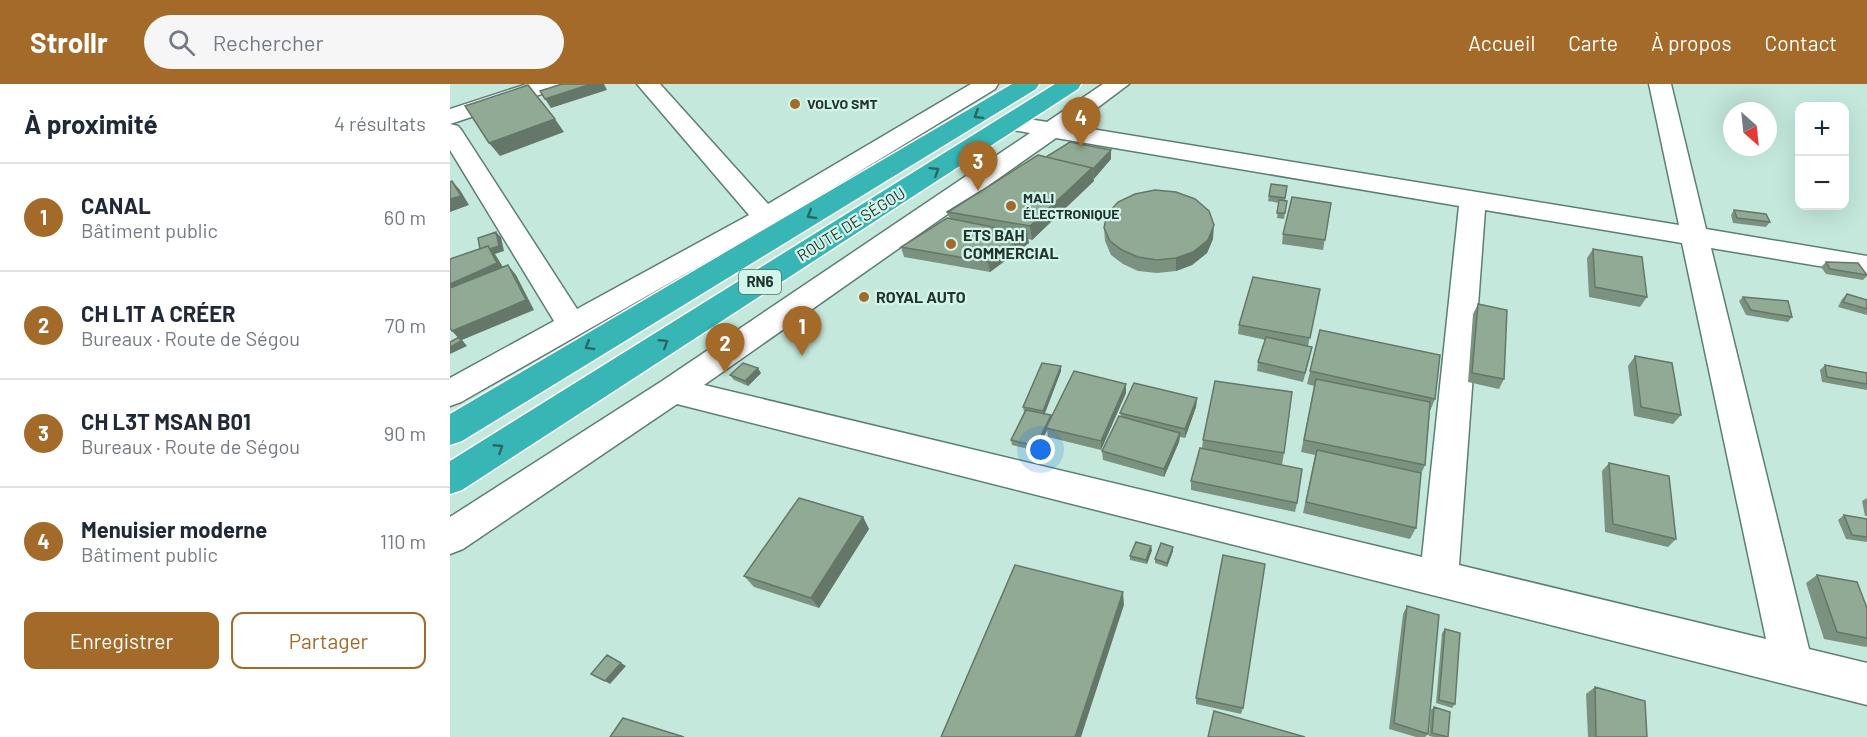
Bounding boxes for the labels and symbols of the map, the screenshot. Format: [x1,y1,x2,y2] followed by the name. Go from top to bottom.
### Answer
[807,95,878,112] place label: VOLVO SMT
[788,97,802,111] marker: VOLVO SMT
[1062,98,1100,147] pin: 4
[1723,102,1777,156] north arrow
[974,108,985,119] one-way arrow
[958,141,998,191] pin: 3
[928,167,939,178] one-way arrow
[793,183,908,264] street label: ROUTE DE SÉGOU
[1023,189,1120,222] place label: MALI ÉLECTRONIQUE
[1004,199,1018,213] marker: MALI ÉLECTRONIQUE
[807,207,817,219] one-way arrow
[963,225,1059,262] place label: ETS BAH COMMERCIAL
[944,237,958,251] marker: ETS BAH COMMERCIAL
[739,270,781,294] road number: RN6
[876,287,966,306] place label: ROYAL AUTO
[857,290,871,304] marker: ROYAL AUTO
[782,306,822,356] pin: 1
[706,324,744,373] pin: 2
[658,338,668,350] one-way arrow
[585,339,595,351] one-way arrow
[1026,435,1055,464] your location
[493,443,503,455] one-way arrow

